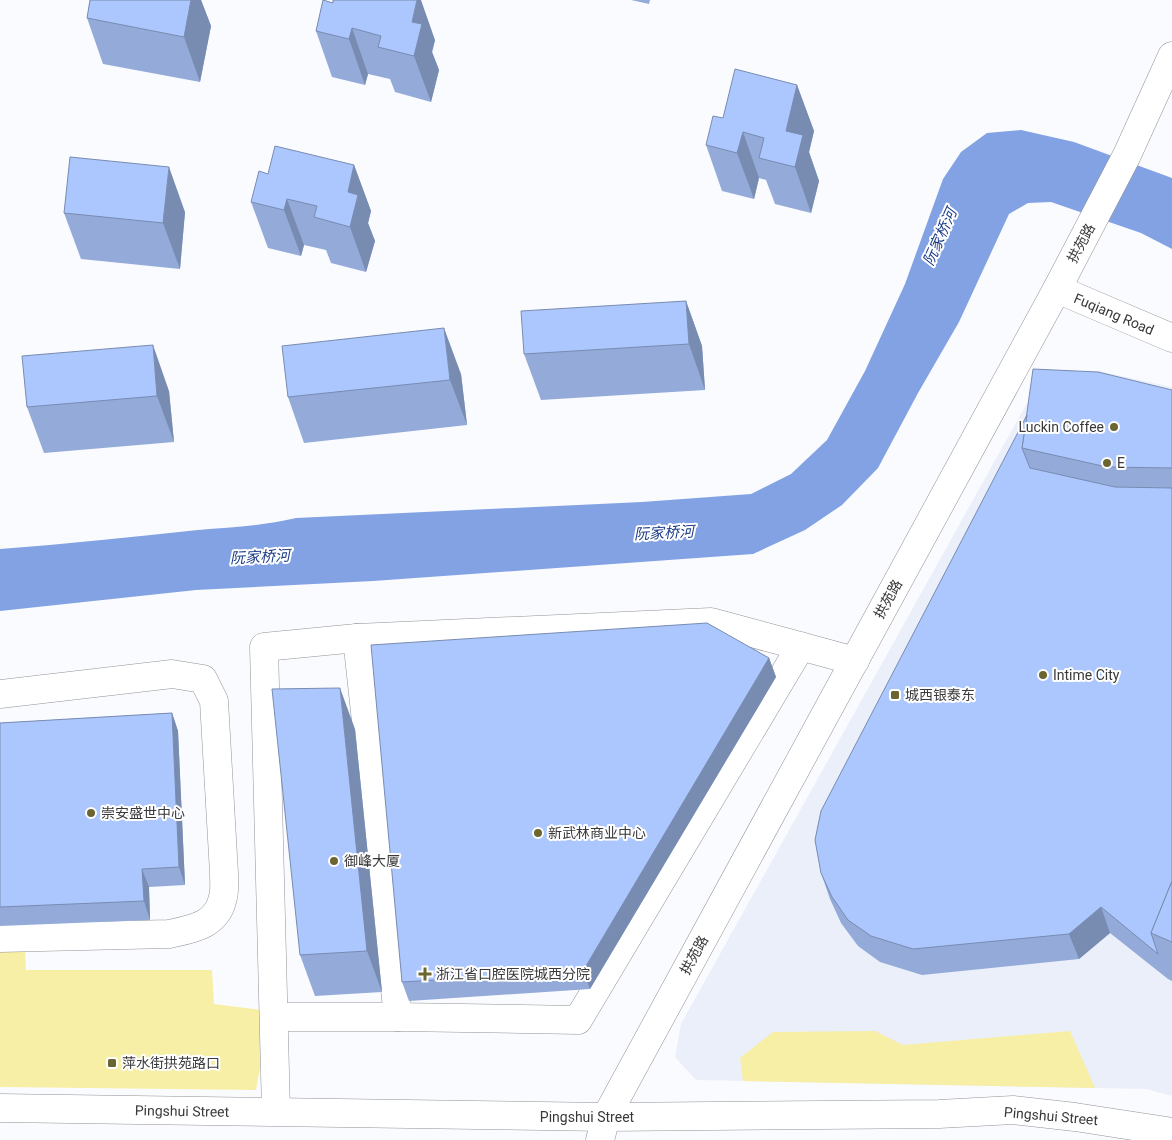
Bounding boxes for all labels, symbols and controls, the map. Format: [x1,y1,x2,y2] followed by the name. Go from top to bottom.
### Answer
[920,203,962,268] water label: 阮家桥河
[1064,221,1098,265] street label: 拱苑路
[1072,290,1156,338] street label: Fuqiang Road
[1018,419,1104,435] place label: Luckin Coffee
[1108,421,1120,433] marker: Luckin Coffee
[1117,455,1125,471] place label: E
[1101,457,1113,469] marker: E
[634,522,697,544] water label: 阮家桥河
[230,546,293,568] water label: 阮家桥河
[871,577,905,621] street label: 拱苑路
[1053,667,1120,683] place label: Intime City
[1037,669,1049,681] marker: Intime City
[905,687,975,703] place label: 城西银泰东
[889,689,901,701] marker: 城西银泰东
[101,805,185,821] place label: 崇安盛世中心
[85,807,97,819] marker: 崇安盛世中心
[548,825,646,841] place label: 新武林商业中心
[532,827,544,839] marker: 新武林商业中心
[344,853,400,869] place label: 御峰大厦
[328,855,340,867] marker: 御峰大厦
[677,933,711,977] street label: 拱苑路
[436,966,590,982] place label: 浙江省口腔医院城西分院
[418,967,432,981] marker: 浙江省口腔医院城西分院
[122,1055,220,1071] place label: 萍水街拱苑路口
[106,1057,118,1069] marker: 萍水街拱苑路口
[135,1102,230,1120] street label: Pingshui Street
[1003,1104,1099,1128] street label: Pingshui Street
[540,1109,635,1125] street label: Pingshui Street

